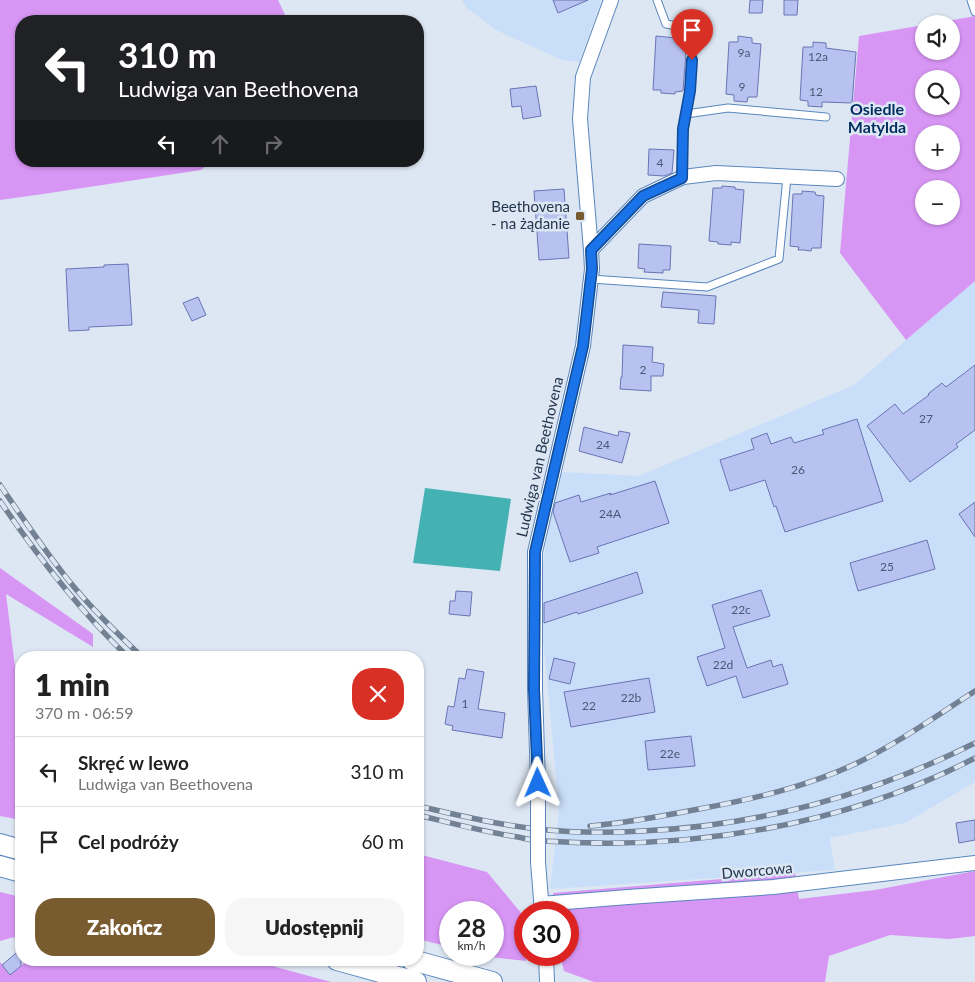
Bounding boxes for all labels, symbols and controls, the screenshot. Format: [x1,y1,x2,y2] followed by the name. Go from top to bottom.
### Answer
[671,9,713,60] pin
[915,15,960,225] map controls
[915,15,960,60] button: sound
[678,16,706,44] icon: arrive
[118,33,217,75] text: 310 m
[35,35,100,100] icon: left
[738,45,750,60] house number: 9a
[808,49,828,64] house number: 12a
[915,70,960,115] button: search
[118,75,359,102] text: Ludwiga van Beethovena
[739,79,746,94] house number: 9
[809,84,823,99] house number: 12
[848,99,906,136] district label: Osiedle Matylda
[915,125,960,170] button: +
[153,130,181,158] icon: left
[206,130,234,158] icon: ahead
[259,130,287,158] icon: right
[657,155,664,170] house number: 4
[915,180,960,225] button: −
[491,197,570,232] place label: Beethovena - na żądanie
[574,210,586,222] marker: Beethovena - na żądanie
[640,362,647,377] house number: 2
[512,375,566,539] street label: Ludwiga van Beethovena
[919,411,933,426] house number: 27
[596,437,610,452] house number: 24
[791,462,805,477] house number: 26
[599,506,622,521] house number: 24A
[880,559,894,574] house number: 25
[731,602,751,617] house number: 22c
[713,657,733,672] house number: 22d
[35,666,110,702] text: 1 min
[352,668,404,720] button: close
[621,690,642,705] house number: 22b
[462,696,469,711] house number: 1
[582,698,596,713] house number: 22
[35,703,134,722] text: 370 m · 06:59
[660,746,680,761] house number: 22e
[78,751,189,774] text: Skręć w lewo
[511,756,563,808] position arrow
[35,758,63,786] icon: left
[350,760,404,783] text: 310 m
[78,774,253,793] text: Ludwiga van Beethovena
[35,828,63,856] icon: arrive
[78,830,179,853] text: Cel podróży
[361,830,404,853] text: 60 m
[721,858,793,882] street label: Dworcowa
[35,898,215,956] button: Zakończ
[225,898,404,956] button: Udostępnij
[514,901,579,966] speed limit sign: 30
[457,912,486,942] text: 28
[457,938,486,953] text: km/h

